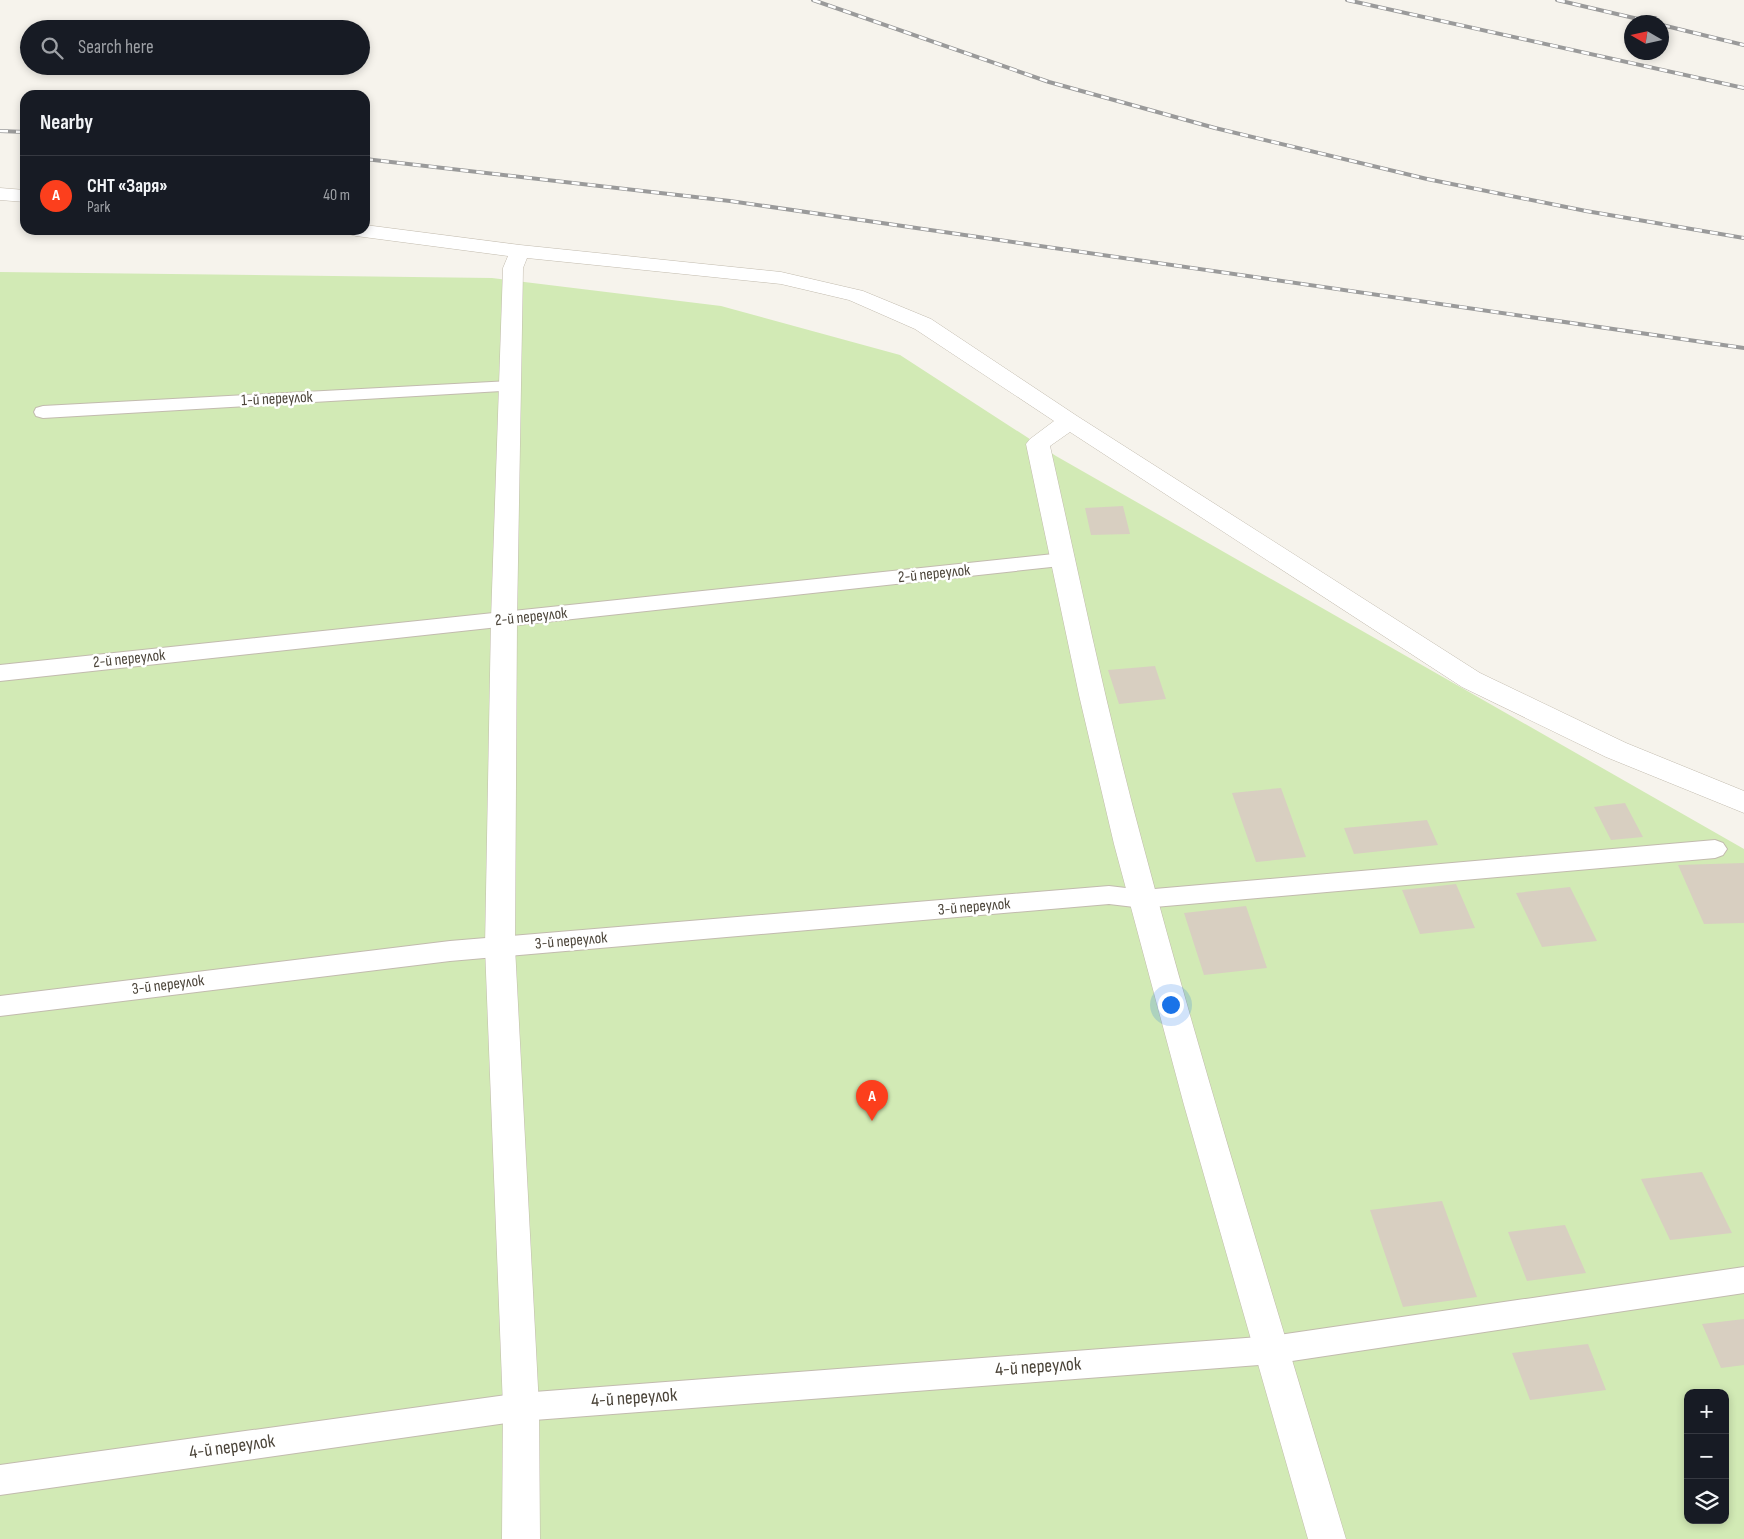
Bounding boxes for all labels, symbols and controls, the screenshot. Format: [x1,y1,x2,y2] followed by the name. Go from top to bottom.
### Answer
[1624,15,1669,60] north arrow
[20,20,370,75] search box
[38,34,66,62] icon: search
[78,36,154,59] text: Search here
[40,110,93,135] text: Nearby
[87,175,168,198] text: СНТ «Заря»
[52,186,60,205] text: A
[323,186,350,205] text: 40 m
[87,198,110,217] text: Park
[241,388,314,410] street label: 1-й переулок
[897,561,972,587] street label: 2-й переулок
[494,604,569,630] street label: 2-й переулок
[92,646,167,672] street label: 2-й переулок
[937,894,1012,920] street label: 3-й переулок
[534,928,609,954] street label: 3-й переулок
[131,971,206,999] street label: 3-й переулок
[1158,992,1184,1018] your location
[856,1080,888,1121] pin: A
[994,1352,1083,1381] street label: 4-й переулок
[590,1383,679,1412] street label: 4-й переулок
[1684,1389,1729,1524] map controls
[1684,1389,1729,1434] button: +
[188,1430,277,1464] street label: 4-й переулок
[1684,1434,1729,1479] button: −
[1684,1479,1729,1524] button: layers

